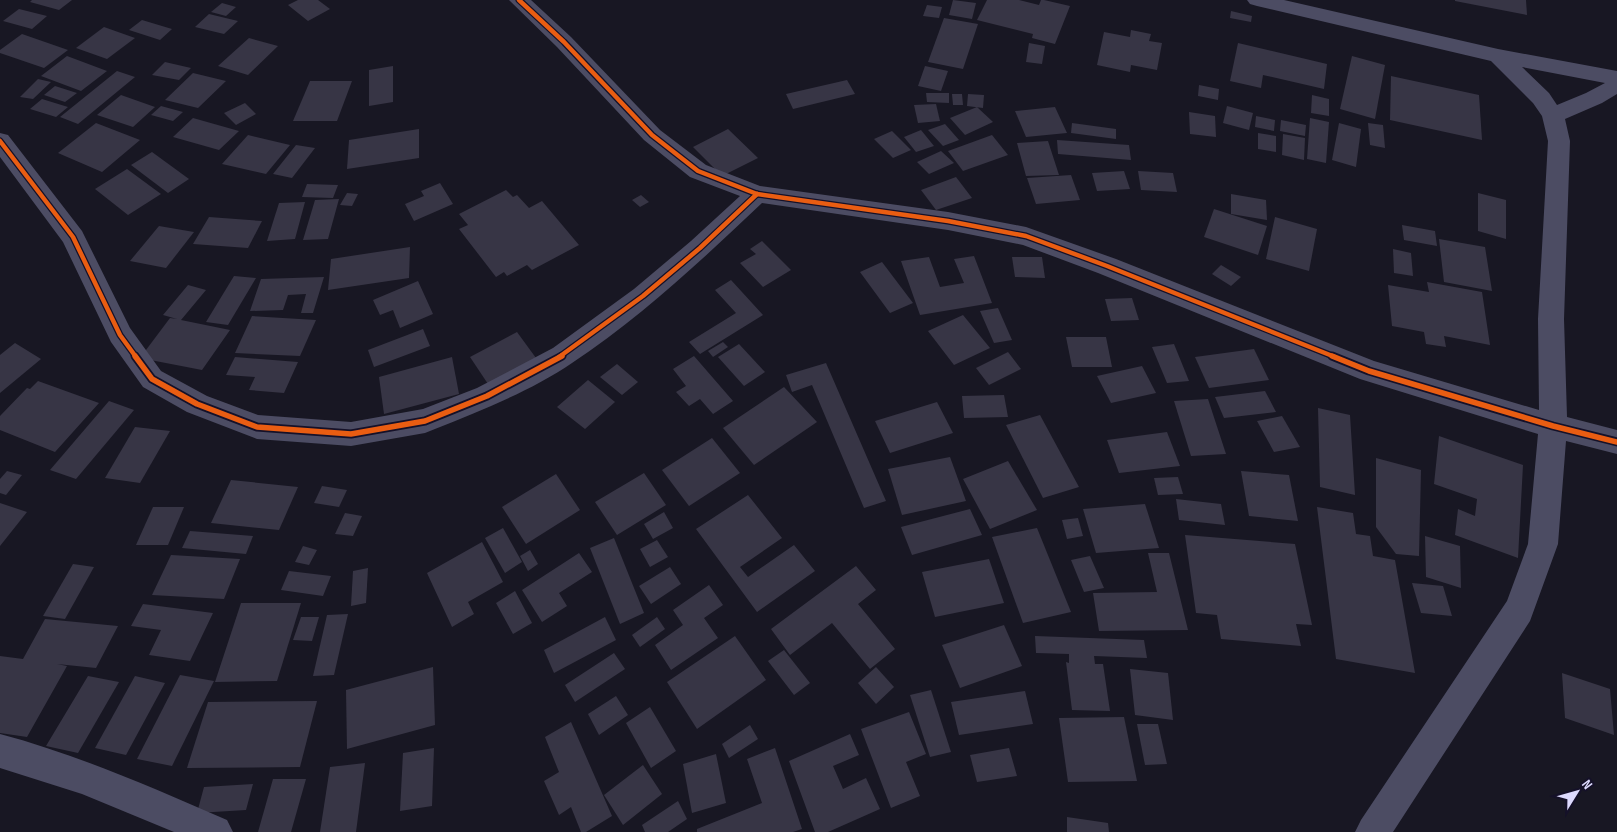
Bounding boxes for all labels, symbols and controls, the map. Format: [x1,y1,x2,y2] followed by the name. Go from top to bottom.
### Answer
[1552,767,1602,817] north arrow
[1578,776,1596,793] text: N

